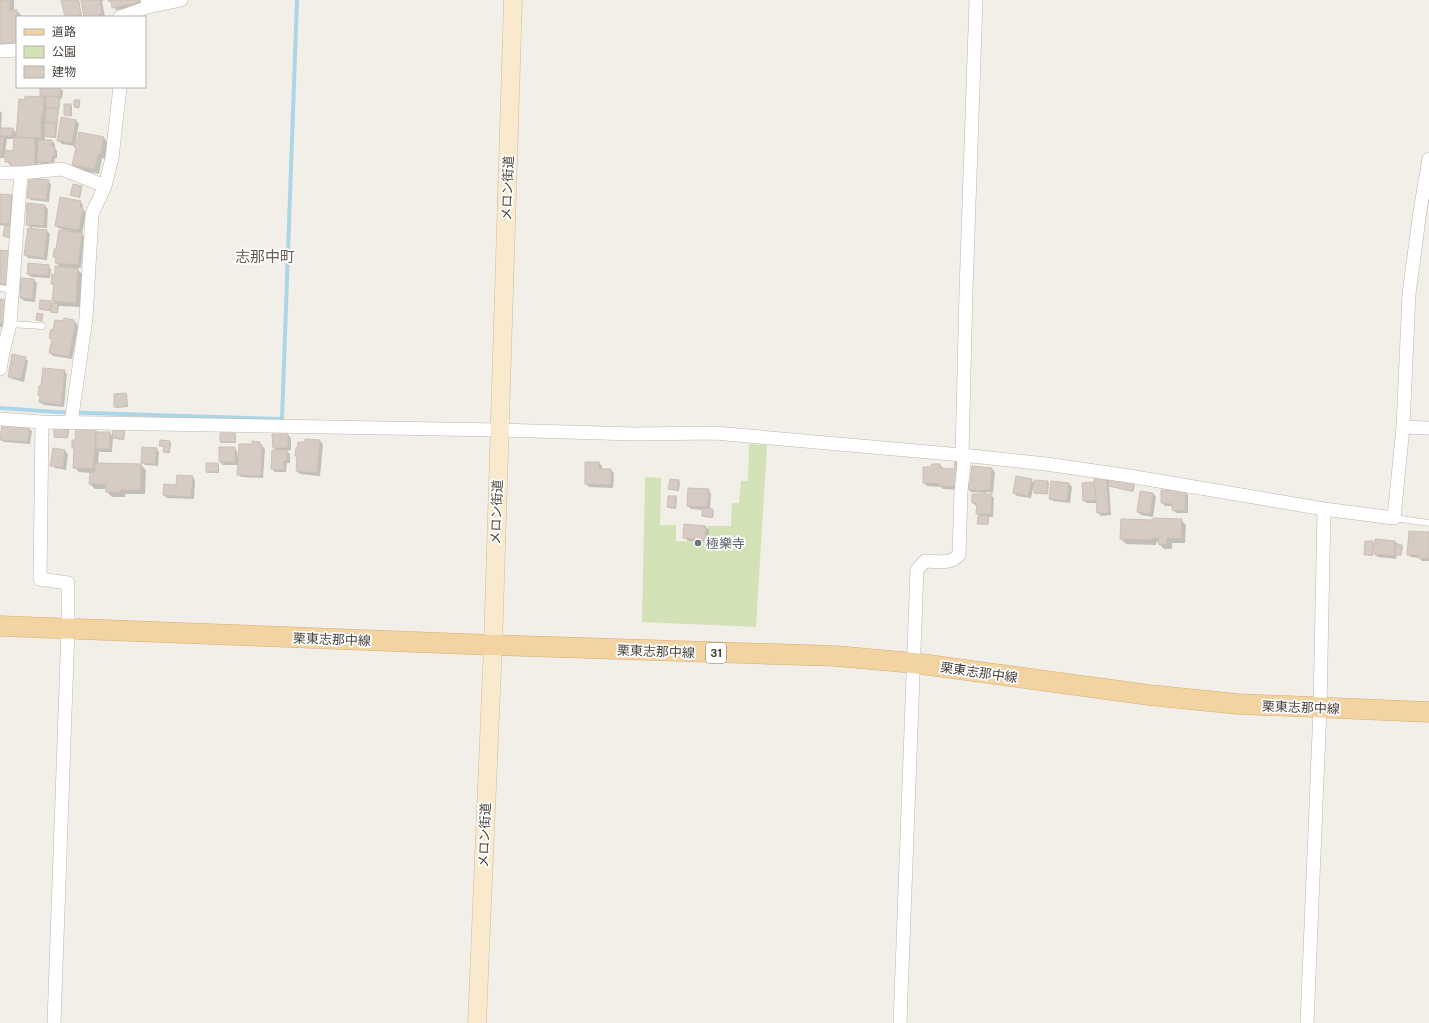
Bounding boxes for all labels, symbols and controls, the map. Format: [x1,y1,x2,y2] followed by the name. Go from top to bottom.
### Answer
[16,16,146,88] legend
[52,24,76,40] text: 道路
[52,44,76,60] text: 公園
[52,64,76,80] text: 建物
[498,155,517,221] street label: メロン街道
[235,247,295,267] district label: 志那中町
[487,479,506,545] street label: メロン街道
[706,535,745,552] place label: 極樂寺
[693,538,703,548] marker: 極樂寺
[293,630,371,649] street label: 栗東志那中線
[617,642,695,661] street label: 栗東志那中線
[706,643,726,663] road number: 31
[939,659,1019,686] street label: 栗東志那中線
[1262,698,1340,717] street label: 栗東志那中線
[475,802,494,868] street label: メロン街道

